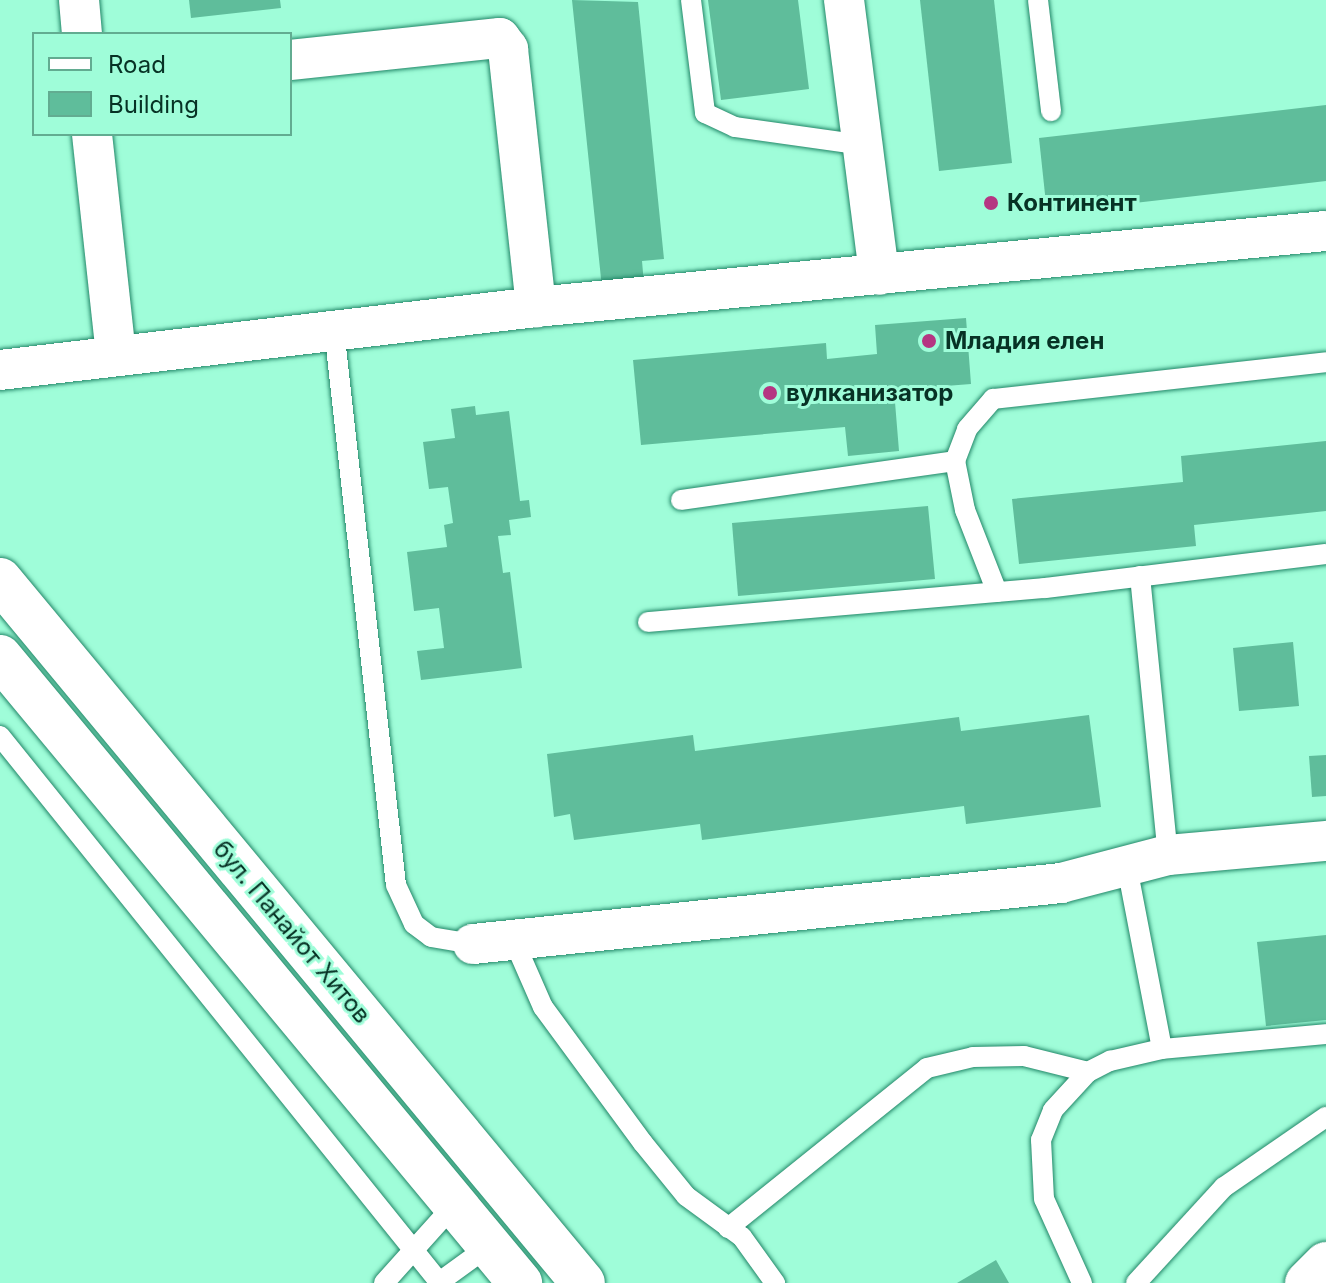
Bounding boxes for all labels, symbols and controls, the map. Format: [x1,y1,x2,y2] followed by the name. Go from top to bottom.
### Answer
[32,32,292,136] legend
[108,50,166,79] text: Road
[108,90,199,119] text: Building
[1007,189,1137,217] place label: Континент
[982,194,1000,212] marker: Континент
[945,327,1104,355] place label: Младия елен
[920,332,938,350] marker: Младия елен
[786,379,953,407] place label: вулканизатор
[761,384,779,402] marker: вулканизатор
[207,835,377,1029] street label: бул. Панайот Хитов

